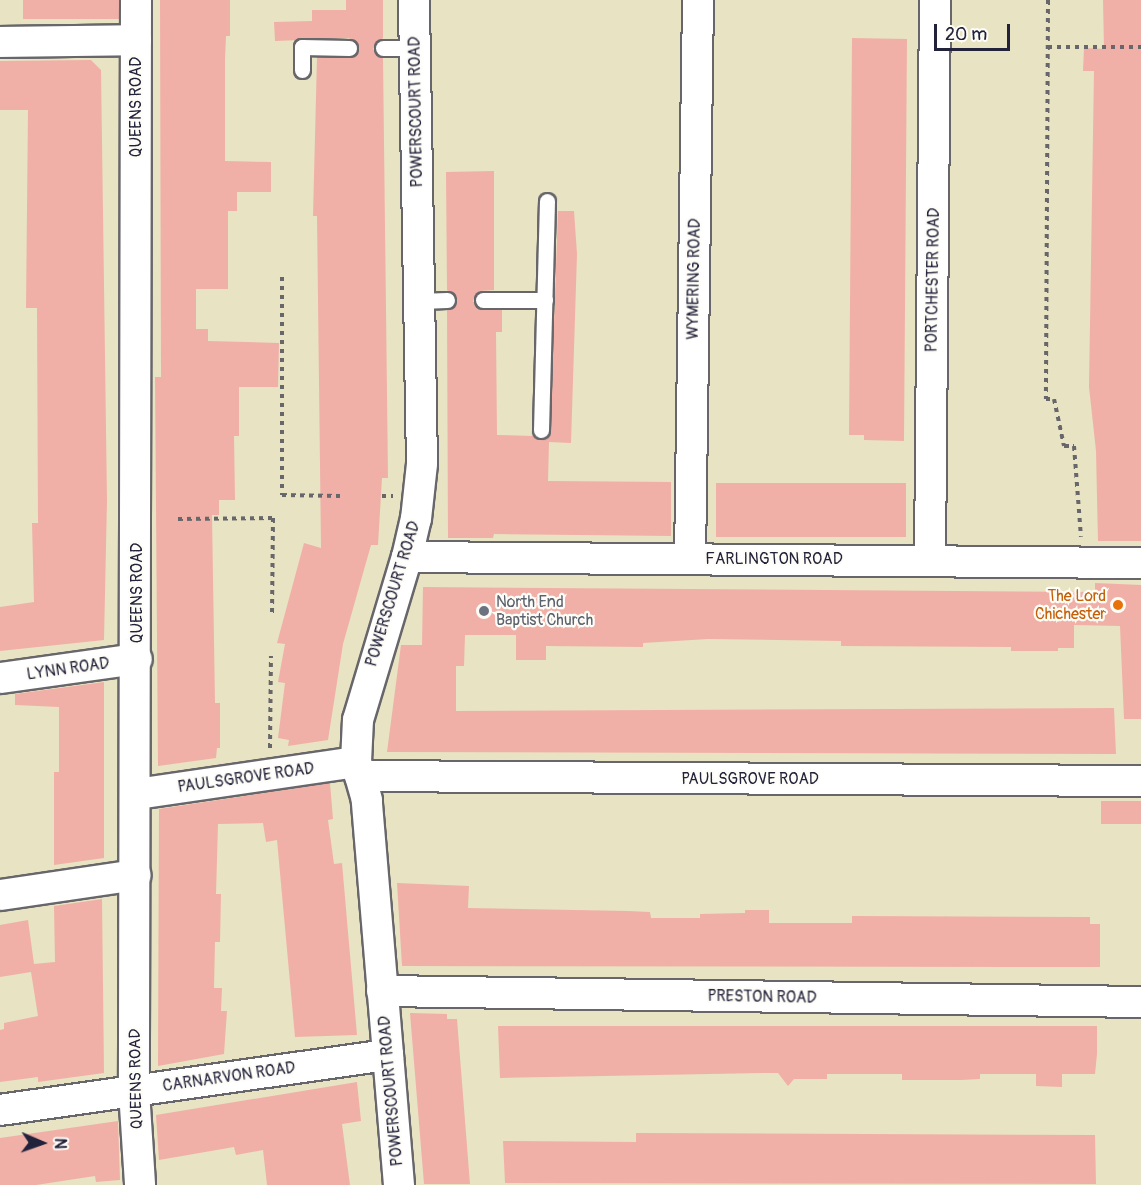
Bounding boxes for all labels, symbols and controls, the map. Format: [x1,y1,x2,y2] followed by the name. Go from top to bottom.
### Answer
[937,12,1014,50] scale bar
[945,23,987,46] text: 20 m
[405,36,427,188] street label: POWERSCOURT ROAD
[126,57,146,157] street label: QUEENS ROAD
[922,208,944,352] street label: PORTCHESTER ROAD
[683,218,705,340] street label: WYMERING ROAD
[362,519,424,669] street label: POWERSCOURT ROAD
[127,543,147,643] street label: QUEENS ROAD
[705,549,843,569] street label: FARLINGTON ROAD
[1035,586,1106,624] place label: The Lord Chichester
[496,592,593,630] place label: North End Baptist Church
[1111,598,1125,612] marker: The Lord Chichester
[477,604,491,618] marker: North End Baptist Church
[25,654,111,684] street label: LYNN ROAD
[177,759,315,797] street label: PAULSGROVE ROAD
[681,769,819,789] street label: PAULSGROVE ROAD
[707,986,817,1008] street label: PRESTON ROAD
[375,1015,407,1167] street label: POWERSCOURT ROAD
[126,1028,146,1130] street label: QUEENS ROAD
[161,1058,297,1096] street label: CARNARVON ROAD
[12,1113,72,1173] north arrow
[50,1138,70,1149] text: N

